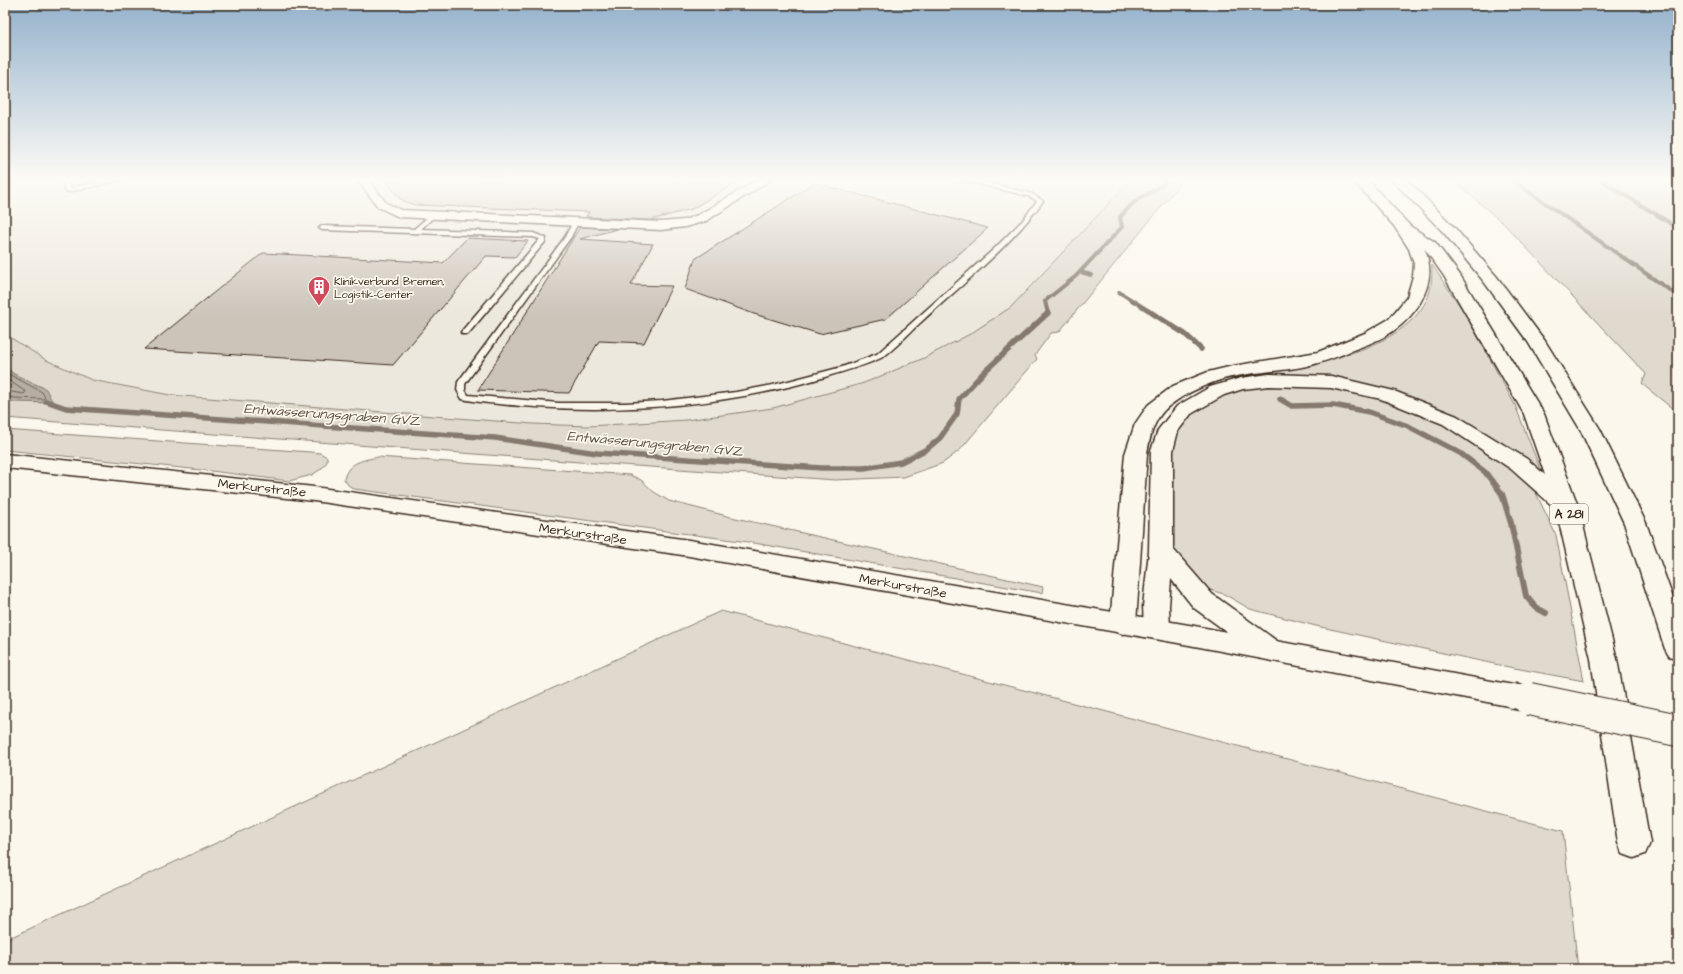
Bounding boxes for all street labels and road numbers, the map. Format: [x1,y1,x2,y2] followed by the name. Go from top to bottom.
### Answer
[217,474,307,502] street label: Merkurstraße
[1550,504,1588,524] road number: A 281
[538,519,628,549] street label: Merkurstraße
[858,569,948,603] street label: Merkurstraße

